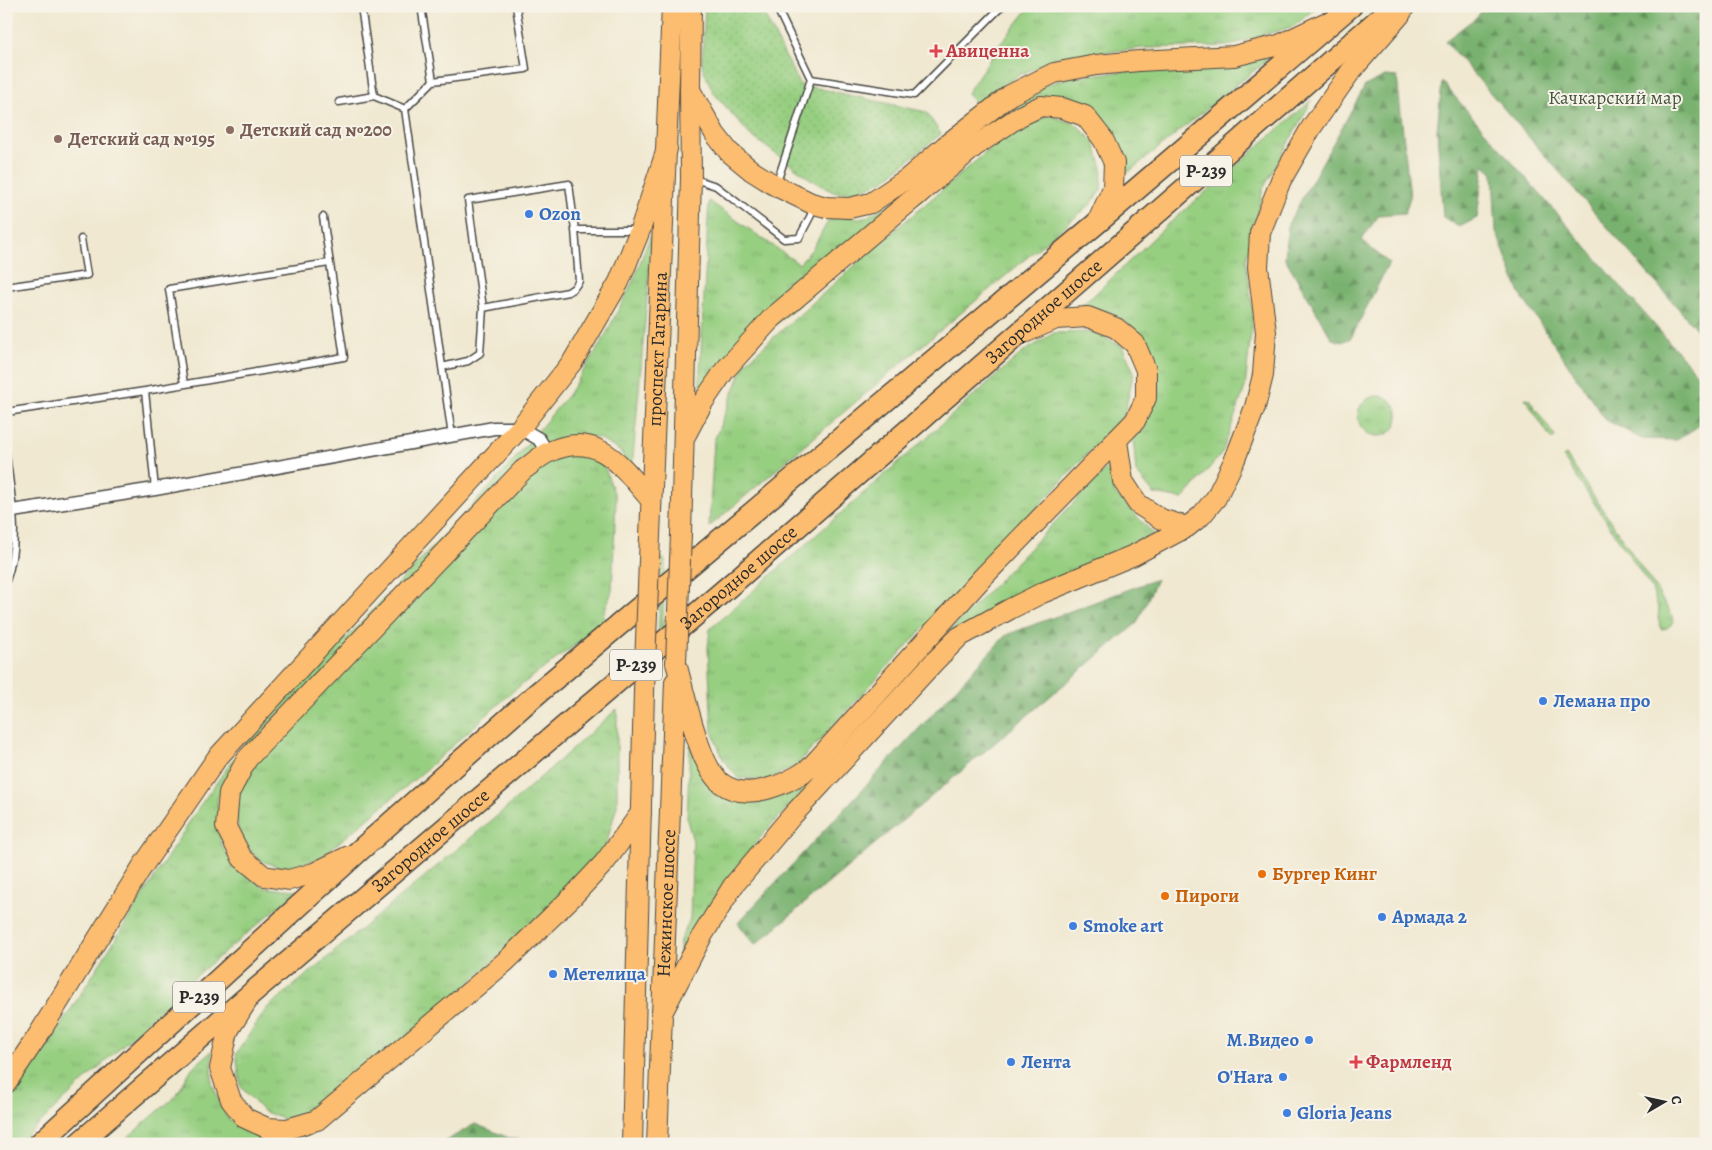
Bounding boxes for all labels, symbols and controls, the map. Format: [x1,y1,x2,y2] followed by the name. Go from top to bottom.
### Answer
[945,38,1030,64] place label: Авиценна
[930,45,942,57] marker: Авиценна
[1548,85,1682,111] park label: Качкарский мар
[240,117,392,143] place label: Детский сад №200
[224,124,236,136] marker: Детский сад №200
[68,126,215,152] place label: Детский сад №195
[52,133,64,145] marker: Детский сад №195
[1180,156,1232,187] road number: Р-239
[539,201,581,227] place label: Ozon
[523,208,535,220] marker: Ozon
[979,253,1108,370] street label: Загородное шоссе
[642,271,674,427] street label: проспект Гагарина
[674,519,803,636] street label: Загородное шоссе
[610,650,662,680] road number: Р-239
[1553,688,1651,714] place label: Лемана про
[1537,695,1549,707] marker: Лемана про
[366,783,495,899] street label: Загородное шоссе
[651,829,682,978] street label: Нежинское шоссе
[1272,861,1378,887] place label: Бургер Кинг
[1256,868,1268,880] marker: Бургер Кинг
[1175,883,1239,909] place label: Пироги
[1159,890,1171,902] marker: Пироги
[1391,904,1467,930] place label: Армада 2
[1376,911,1388,923] marker: Армада 2
[1083,913,1164,939] place label: Smoke art
[1067,920,1079,932] marker: Smoke art
[563,961,647,987] place label: Метелица
[547,968,559,980] marker: Метелица
[173,982,225,1012] road number: Р-239
[1226,1027,1299,1053] place label: М.Видео
[1303,1034,1315,1046] marker: М.Видео
[1021,1049,1072,1075] place label: Лента
[1366,1049,1452,1075] place label: Фармленд
[1005,1056,1017,1068] marker: Лента
[1350,1056,1362,1068] marker: Фармленд
[1217,1064,1274,1090] place label: O'Hara
[1277,1071,1289,1083] marker: O'Hara
[1640,1078,1690,1128] north arrow
[1666,1094,1686,1106] text: С
[1297,1100,1392,1126] place label: Gloria Jeans
[1281,1107,1293,1119] marker: Gloria Jeans

